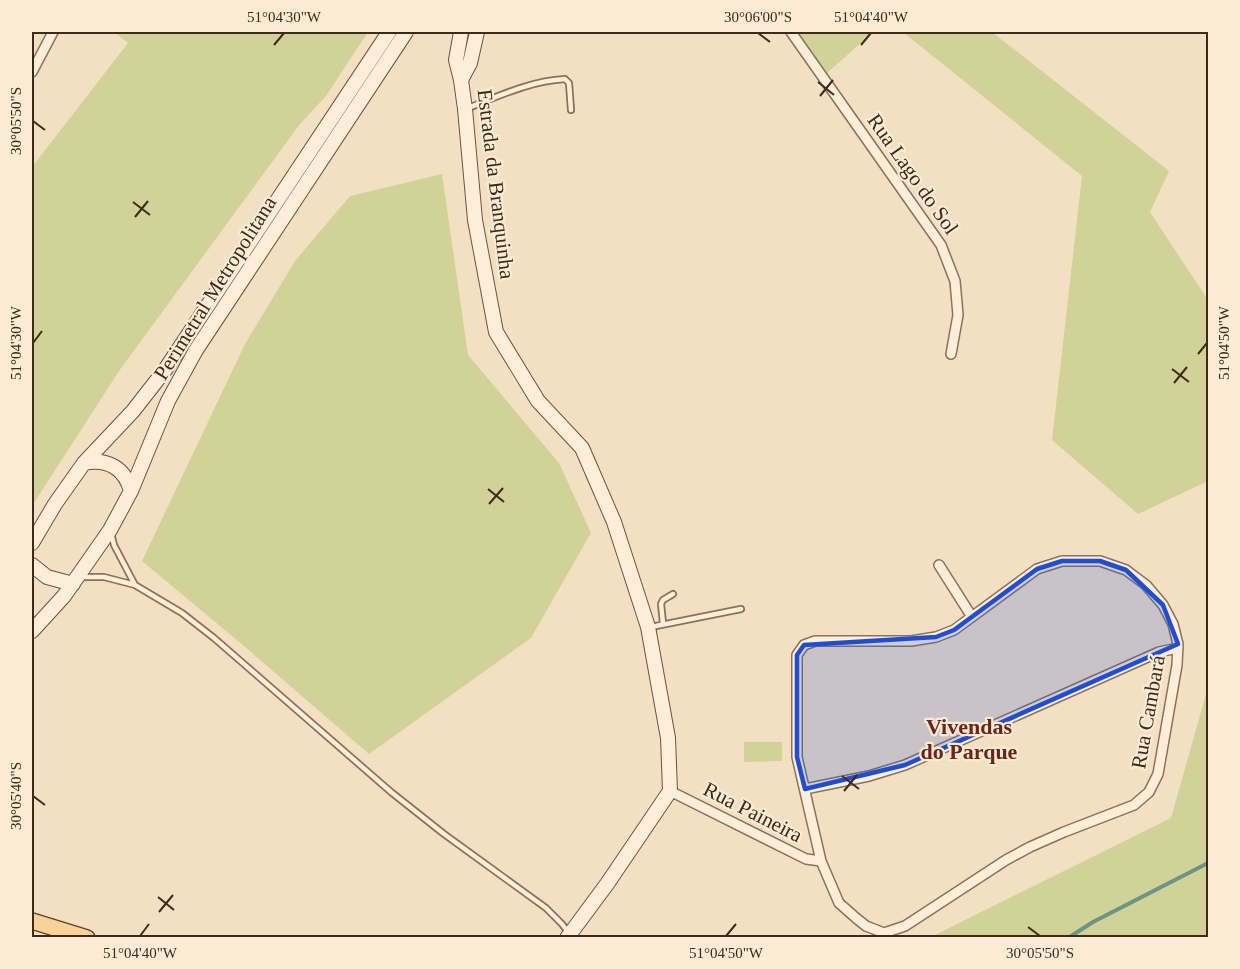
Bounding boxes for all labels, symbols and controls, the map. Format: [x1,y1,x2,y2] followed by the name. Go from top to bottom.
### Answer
[247,9,322,25] text: 51°04'30"W
[724,9,792,25] text: 30°06'00"S
[834,9,909,25] text: 51°04'40"W
[8,87,24,155] text: 30°05'50"S
[472,88,520,281] street label: Estrada da Branquinha
[863,109,964,239] street label: Rua Lago do Sol
[149,191,282,384] street label: Perimetral Metropolitana
[8,305,24,380] text: 51°04'30"W
[1216,305,1232,380] text: 51°04'50"W
[1126,653,1170,771] street label: Rua Cambará
[921,714,1018,764] district label: Vivendas do Parque
[8,762,24,830] text: 30°05'40"S
[699,777,807,847] street label: Rua Paineira
[103,945,178,961] text: 51°04'40"W
[689,945,764,961] text: 51°04'50"W
[1006,945,1074,961] text: 30°05'50"S

